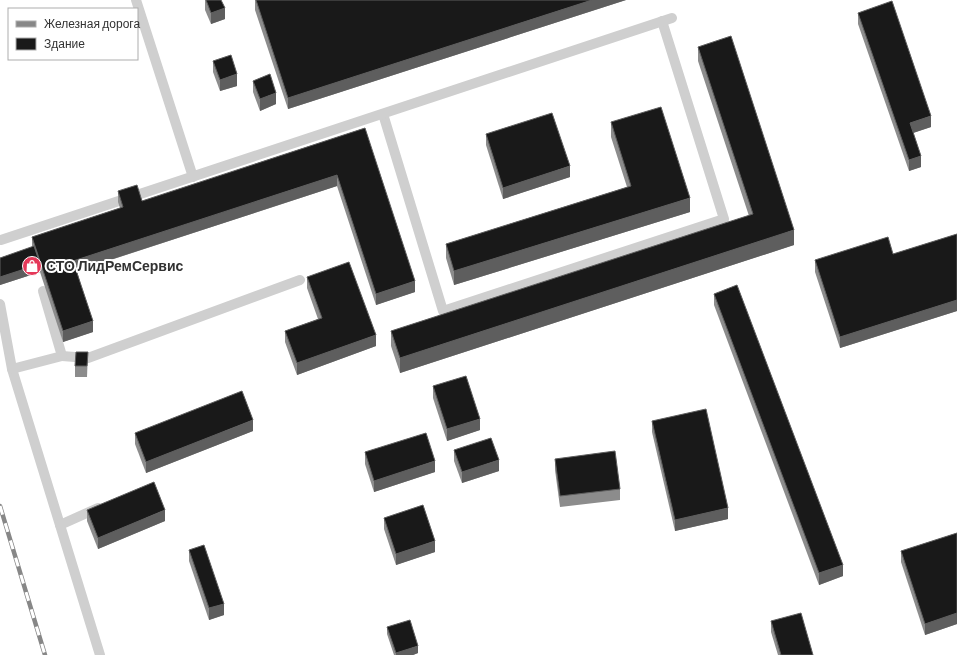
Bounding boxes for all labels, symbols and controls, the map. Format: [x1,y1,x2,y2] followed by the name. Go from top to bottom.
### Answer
[8,8,138,60] legend
[44,16,140,31] text: Железная дорога
[44,36,85,51] text: Здание
[21,255,43,277] shop icon: СТО ЛидРемСервис
[46,257,184,274] place label: СТО ЛидРемСервис

